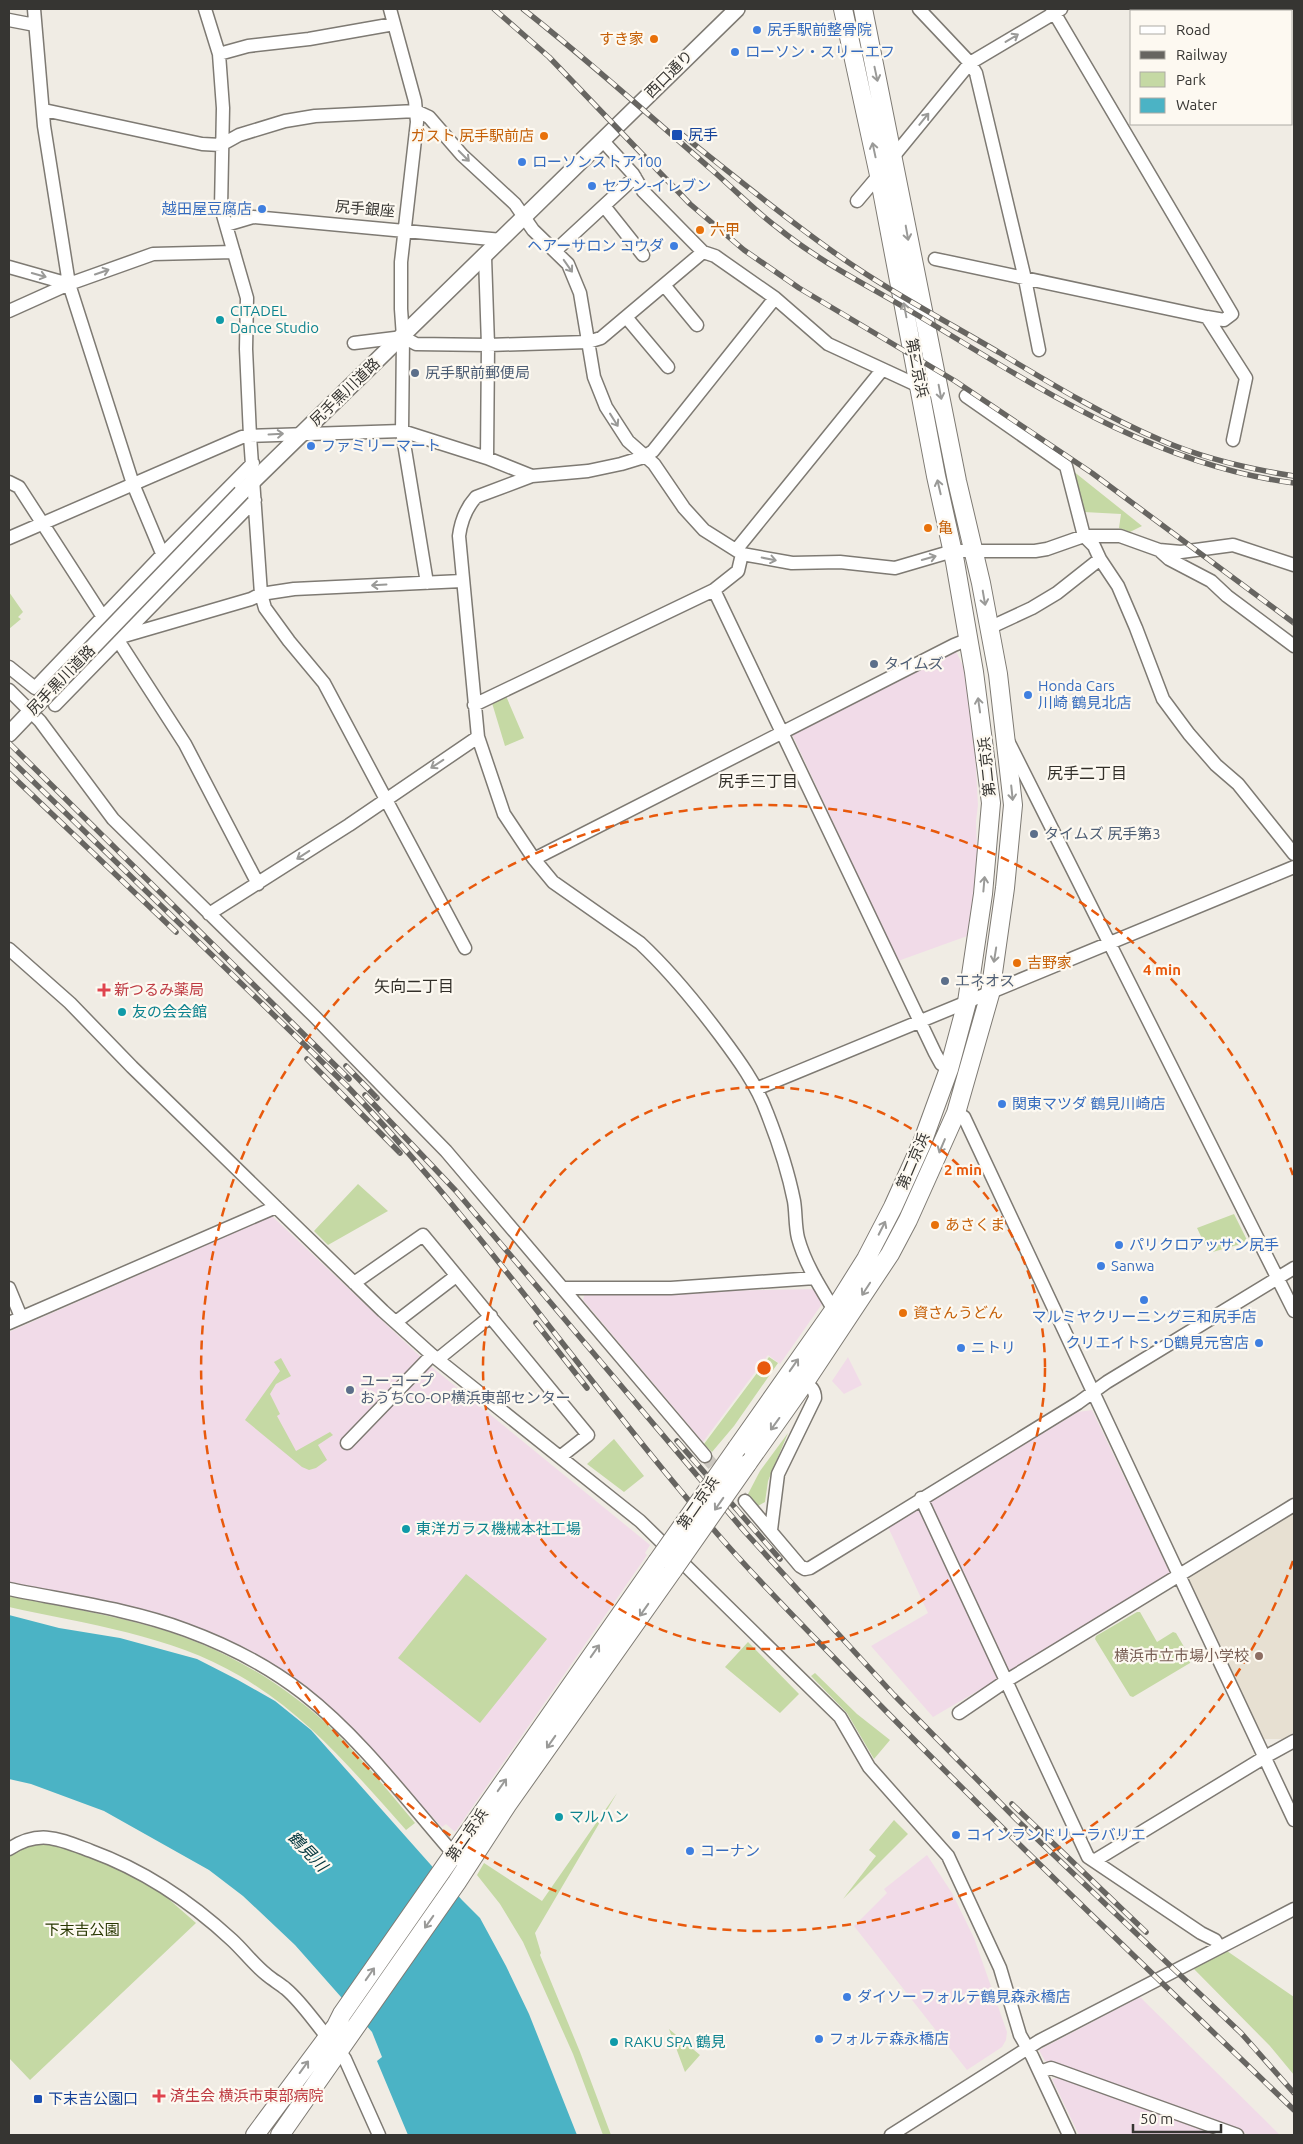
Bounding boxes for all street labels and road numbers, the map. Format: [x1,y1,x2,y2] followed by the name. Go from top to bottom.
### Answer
[641,46,696,101] street label: 西口通り
[334,197,396,220] street label: 尻手銀座
[903,337,932,399] street label: 第二京浜
[306,354,383,429] street label: 尻手黒川道路
[23,641,98,718] street label: 尻手黒川道路
[975,736,998,798] street label: 第二京浜
[893,1130,932,1192] street label: 第二京浜
[673,1473,722,1532] street label: 第二京浜
[442,1805,491,1864] street label: 第二京浜

